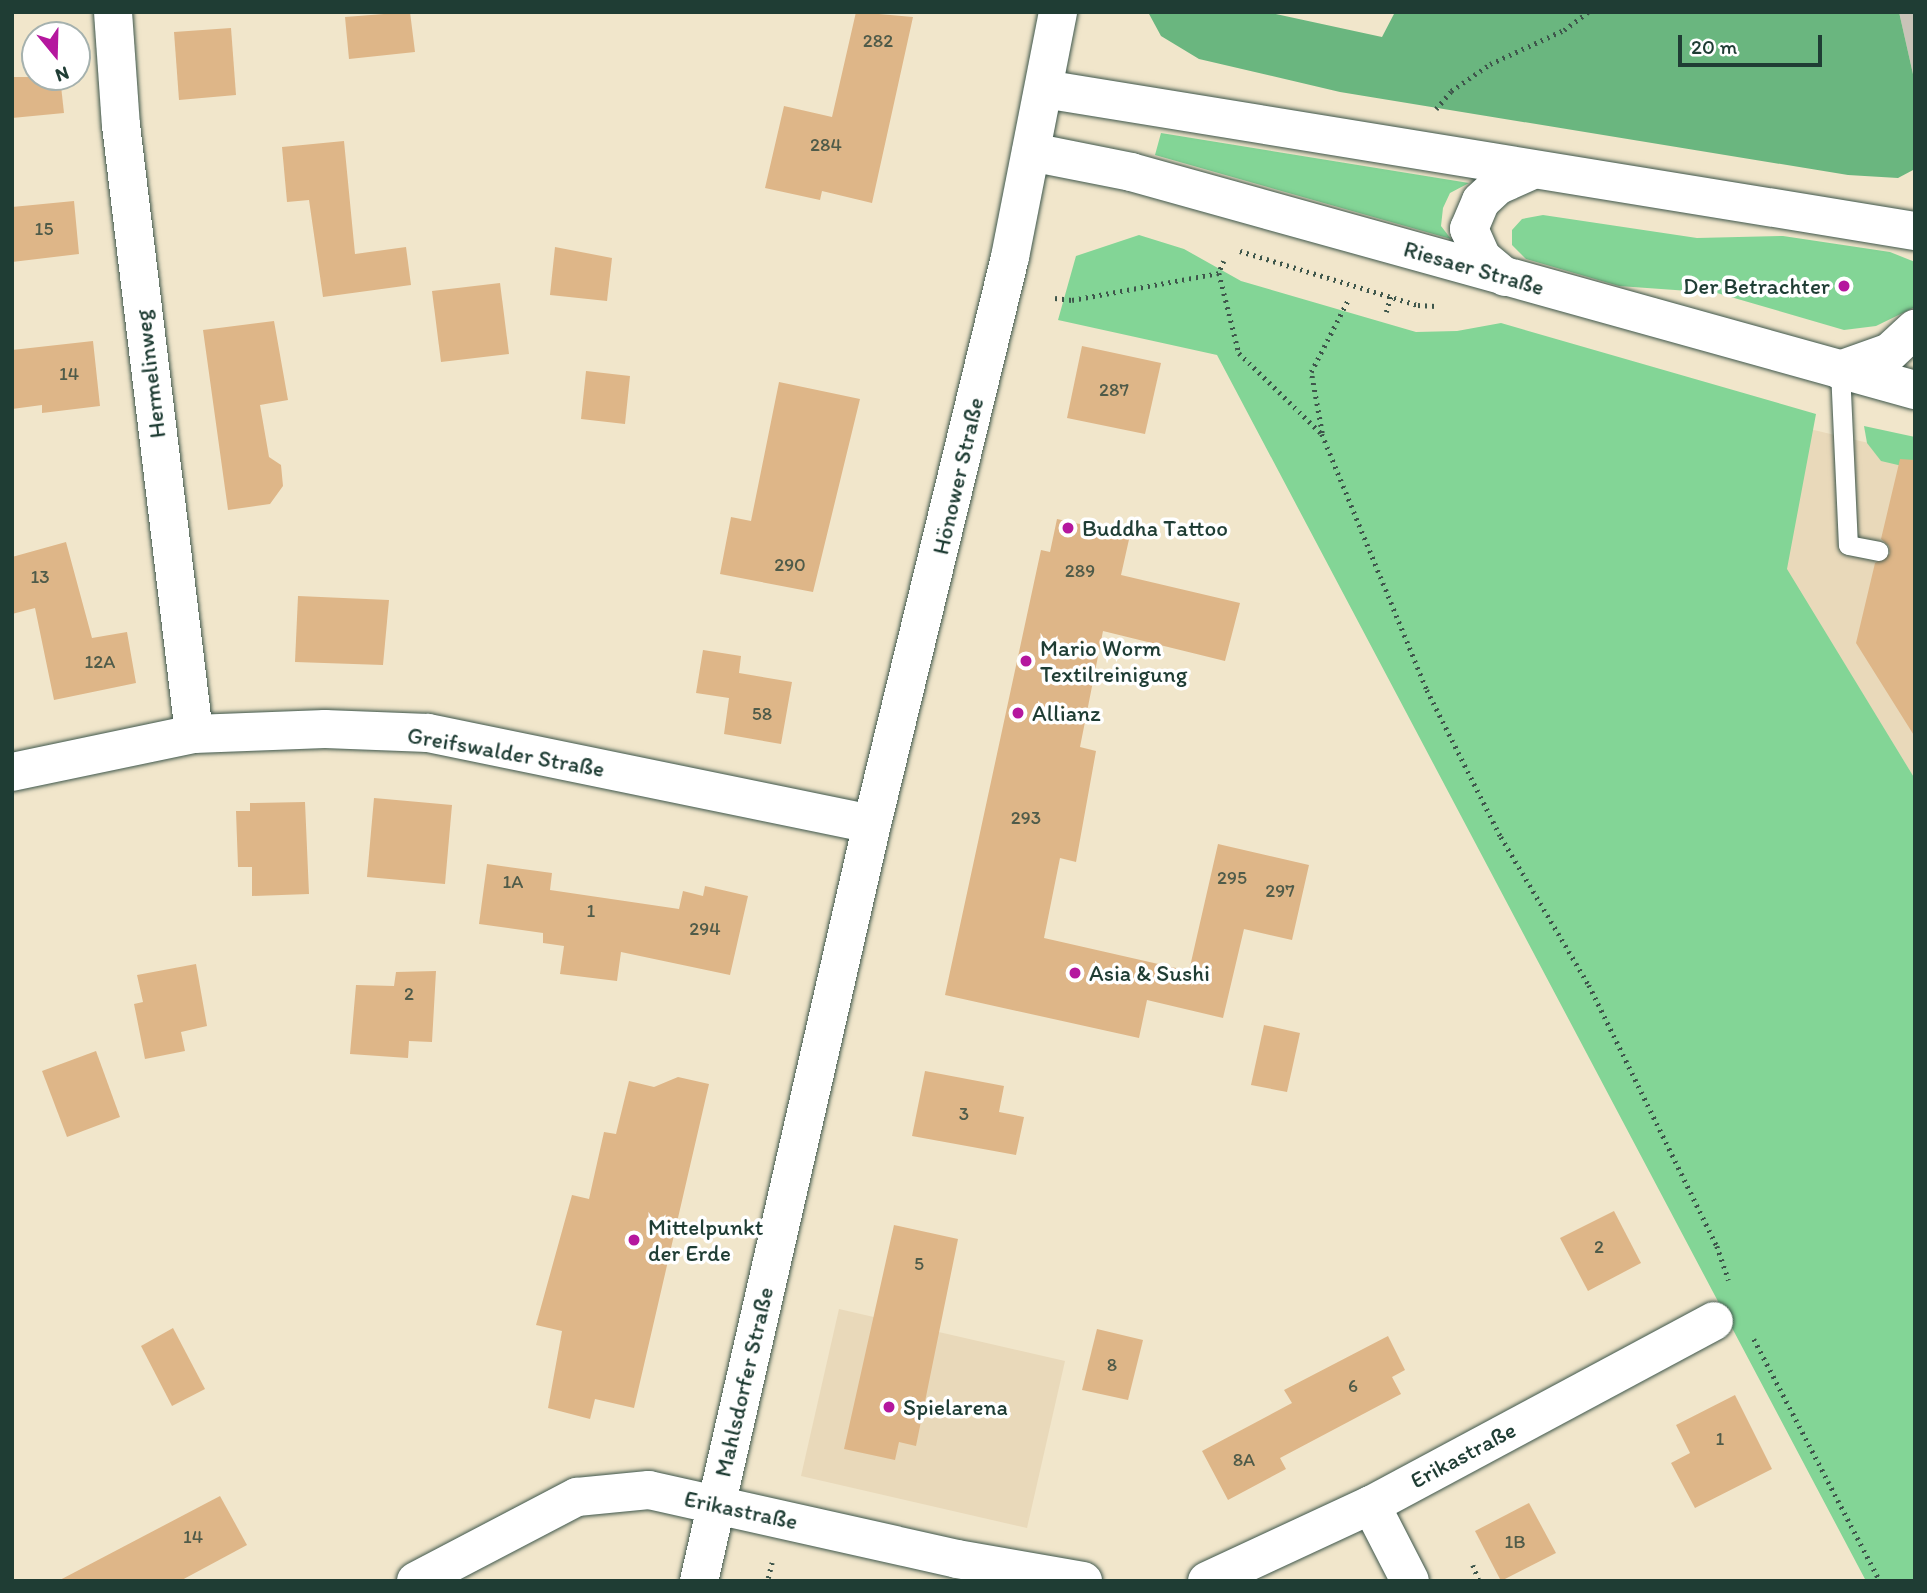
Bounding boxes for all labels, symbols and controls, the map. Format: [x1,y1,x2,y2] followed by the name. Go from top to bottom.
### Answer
[21,21,91,91] north arrow
[1682,21,1826,65] scale bar
[863,30,893,52] house number: 282
[1691,34,1737,59] text: 20 m
[53,61,72,87] text: N
[810,134,842,156] house number: 284
[35,218,53,240] house number: 15
[1401,235,1547,301] street label: Riesaer Straße
[1683,272,1830,300] place label: Der Betrachter
[1836,278,1852,294] marker: Der Betrachter
[128,308,172,440] street label: Hermelinweg
[59,363,79,385] house number: 14
[1099,379,1129,401] house number: 287
[927,395,989,557] street label: Hönower Straße
[1082,514,1226,542] place label: Buddha Tattoo
[1060,520,1076,536] marker: Buddha Tattoo
[774,554,806,576] house number: 290
[1065,560,1095,582] house number: 289
[30,566,50,588] house number: 13
[1040,634,1187,688] place label: Mario Worm Textilreinigung
[85,651,115,673] house number: 12A
[1018,653,1034,669] marker: Mario Worm Textilreinigung
[1032,699,1101,727] place label: Allianz
[752,703,772,725] house number: 58
[1010,705,1026,721] marker: Allianz
[405,721,607,783] street label: Greifswalder Straße
[1011,807,1041,829] house number: 293
[1217,867,1247,889] house number: 295
[503,871,523,893] house number: 1A
[1265,880,1295,902] house number: 297
[587,900,595,922] house number: 1
[689,918,721,940] house number: 294
[1089,959,1210,987] place label: Asia & Sushi
[1067,965,1083,981] marker: Asia & Sushi
[404,983,414,1005] house number: 2
[959,1103,969,1125] house number: 3
[648,1213,763,1267] place label: Mittelpunkt der Erde
[626,1232,642,1248] marker: Mittelpunkt der Erde
[1594,1236,1604,1258] house number: 2
[914,1253,924,1275] house number: 5
[709,1285,779,1479] street label: Mahlsdorfer Straße
[1107,1354,1117,1376] house number: 8
[1348,1375,1358,1397] house number: 6
[903,1393,1008,1421] place label: Spielarena
[881,1399,897,1415] marker: Spielarena
[1406,1416,1520,1494] street label: Erikastraße
[1716,1428,1724,1450] house number: 1
[1233,1449,1255,1471] house number: 8A
[682,1485,800,1535] street label: Erikastraße
[183,1526,203,1548] house number: 14
[1504,1531,1526,1553] house number: 1B

